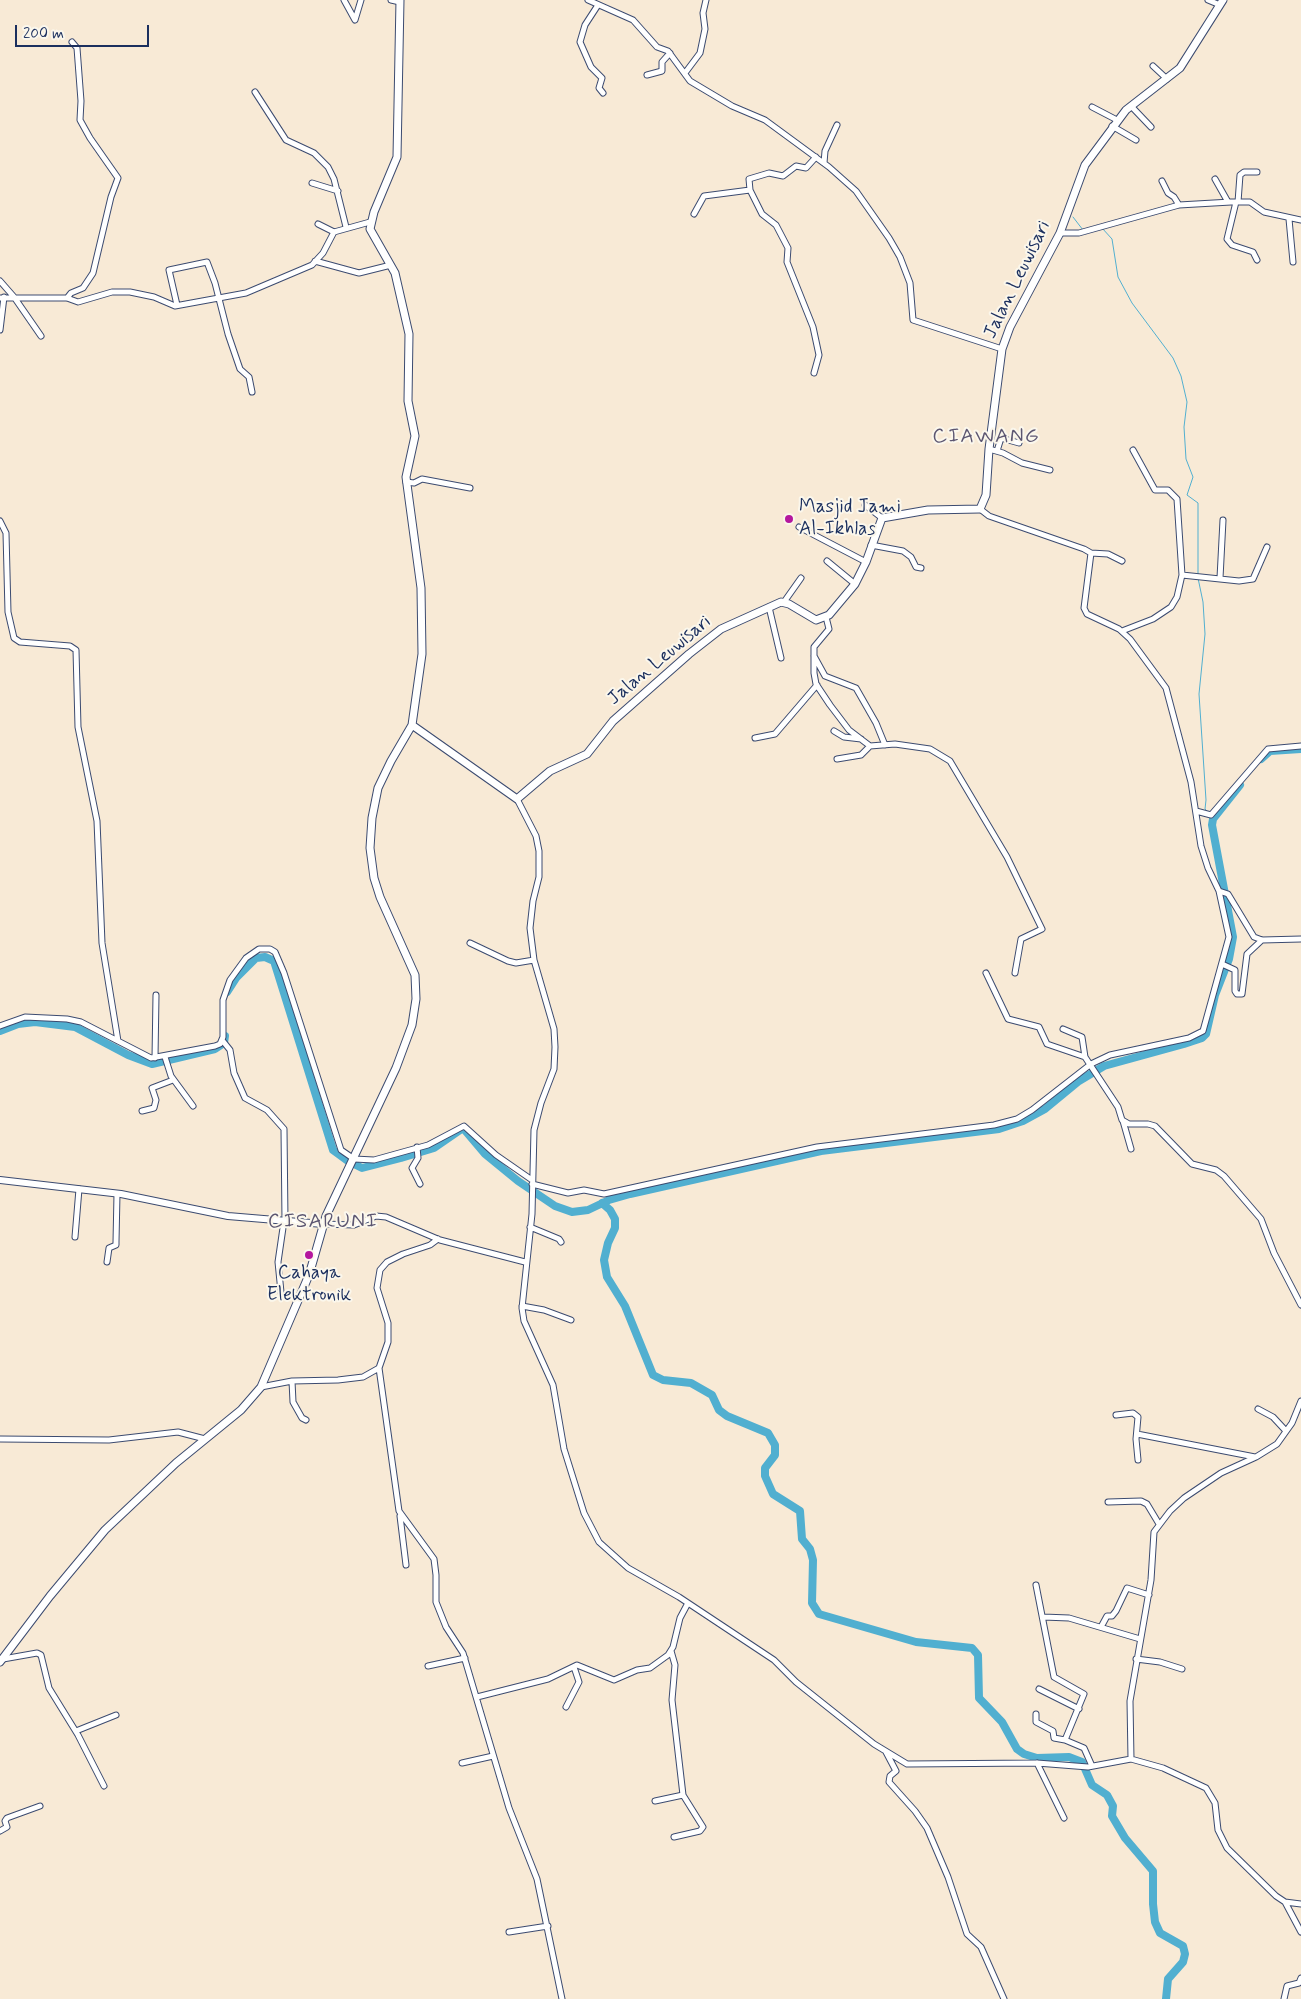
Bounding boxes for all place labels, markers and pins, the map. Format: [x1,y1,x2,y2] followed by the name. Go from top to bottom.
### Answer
[799,497,901,541] place label: Masjid Jami Al-Ikhlas
[783,513,795,525] marker: Masjid Jami Al-Ikhlas
[303,1249,315,1261] marker: Cahaya Elektronik
[267,1263,351,1307] place label: Cahaya Elektronik

